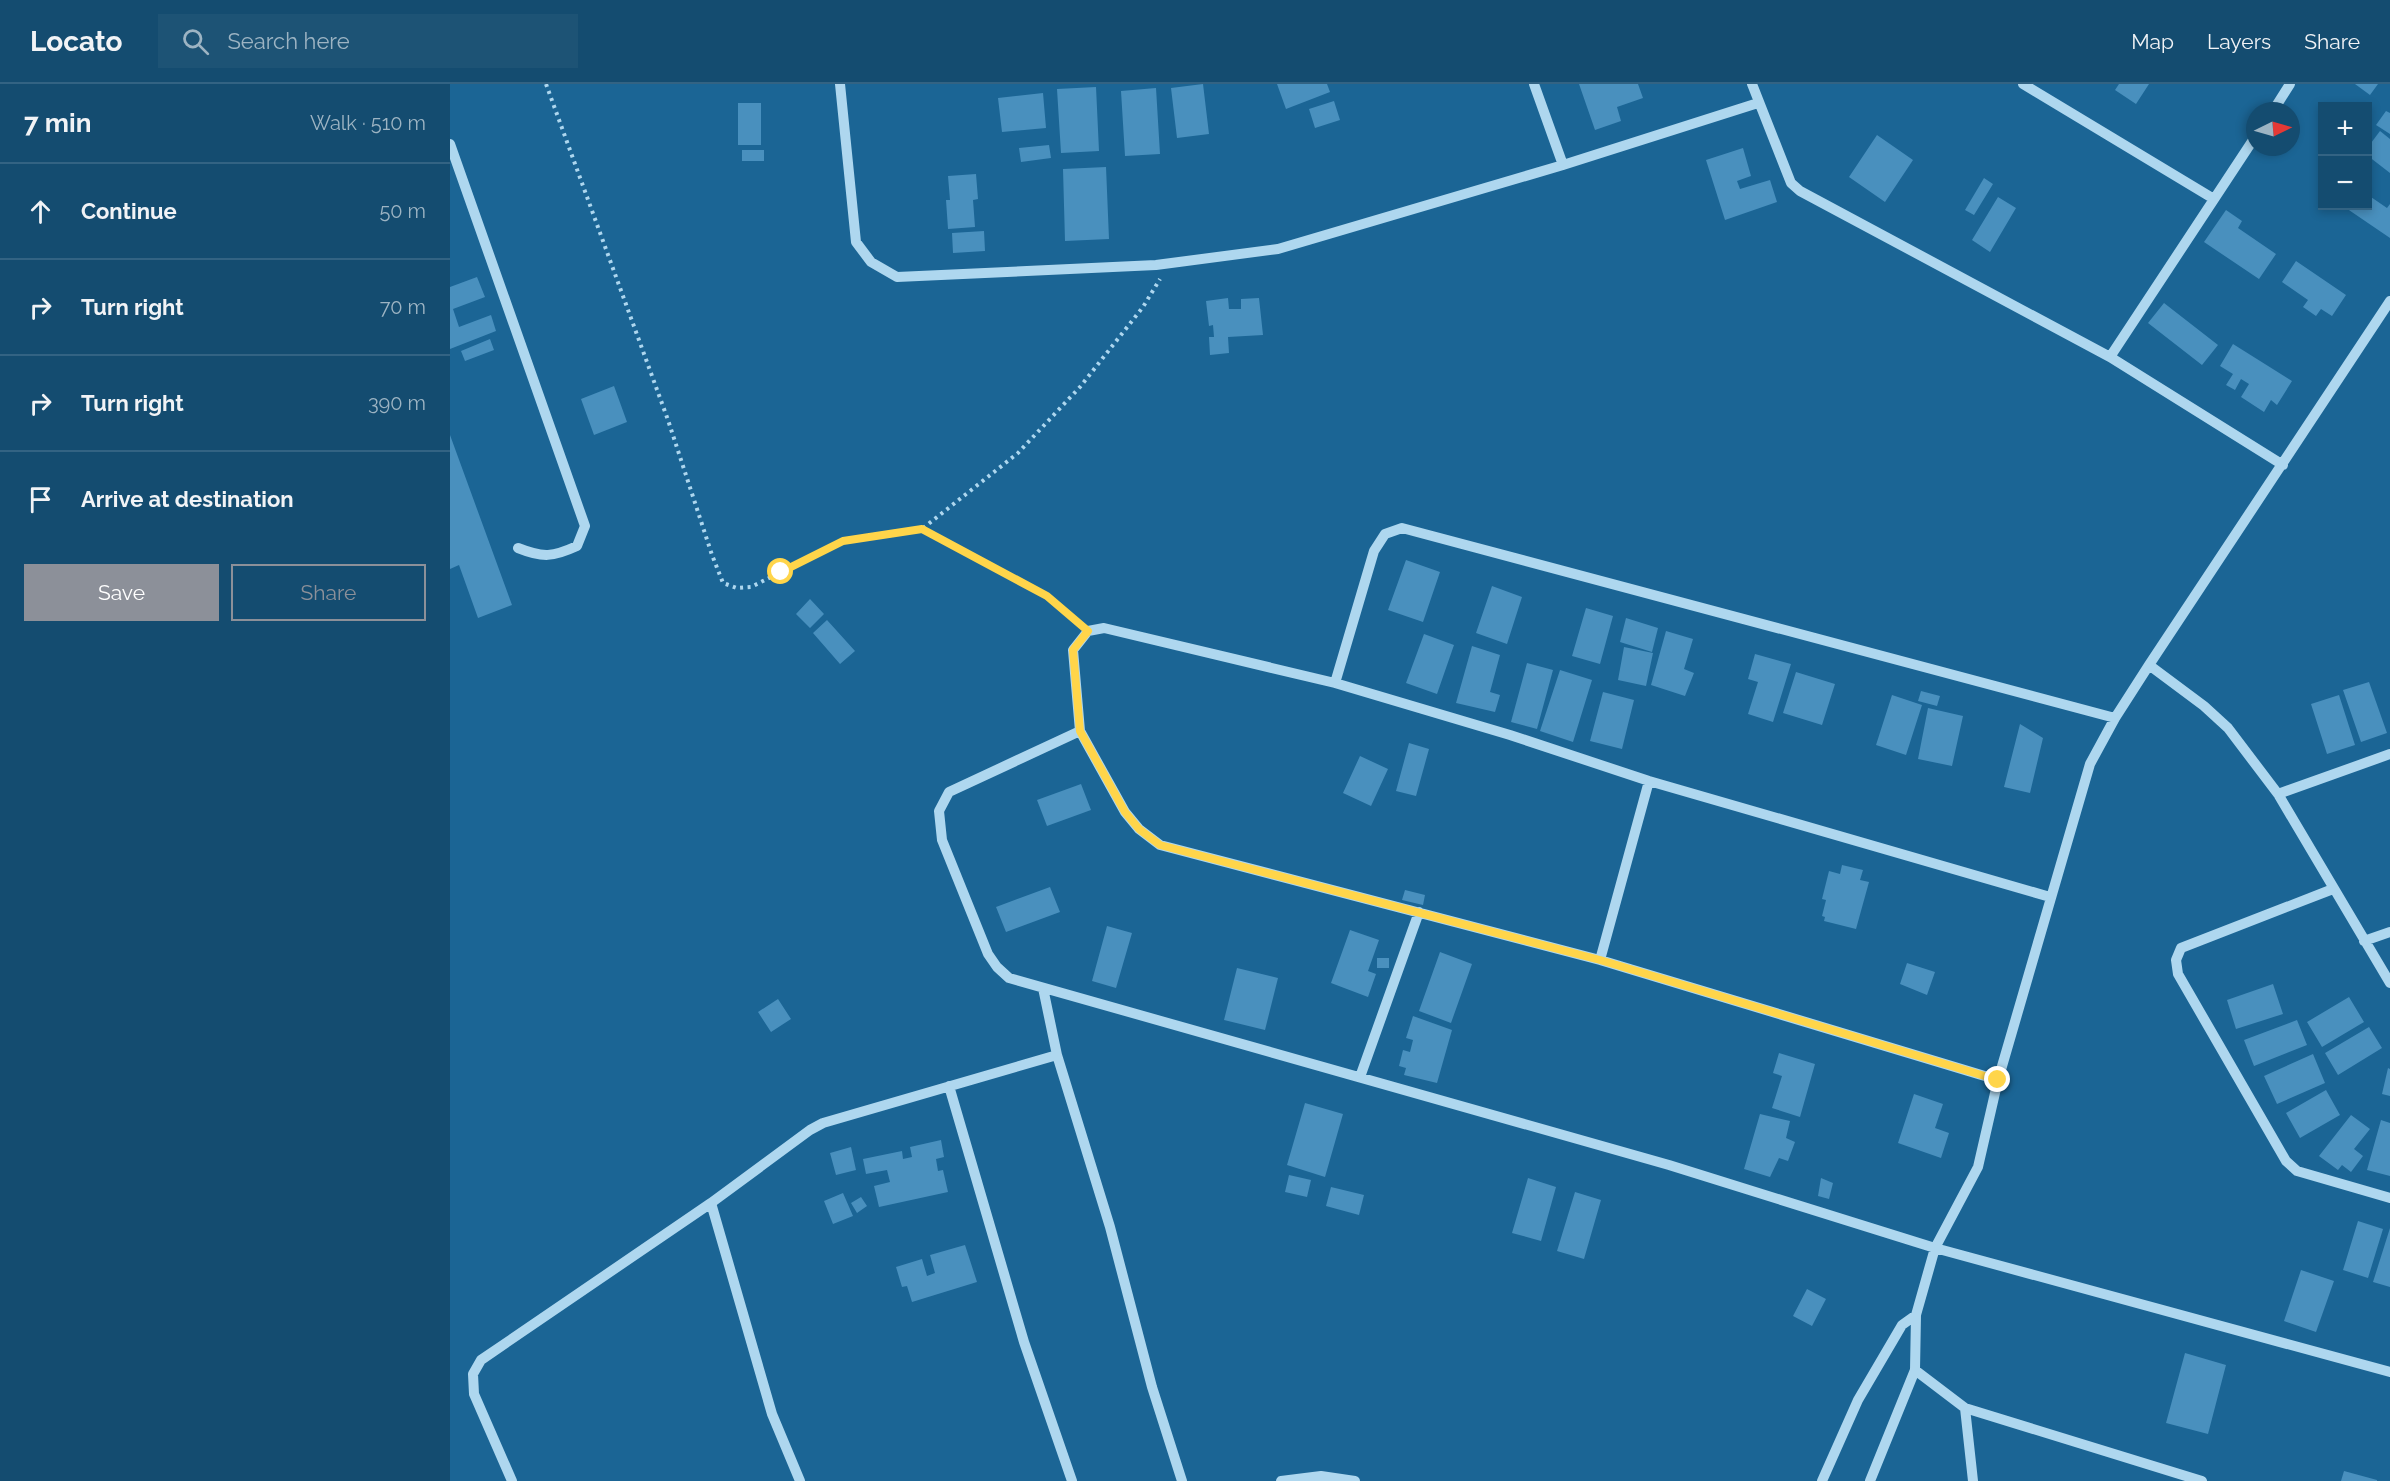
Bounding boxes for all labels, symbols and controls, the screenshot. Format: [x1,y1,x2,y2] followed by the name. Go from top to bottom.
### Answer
[158,14,578,68] search box
[30,25,122,58] text: Locato
[179,25,212,58] icon: search
[227,28,350,54] text: Search here
[2131,29,2174,54] text: Map
[2207,29,2271,54] text: Layers
[2304,29,2360,54] text: Share
[2246,102,2300,156] north arrow
[2318,102,2372,210] map controls
[2318,102,2372,156] button: +
[24,108,91,138] text: 7 min
[310,111,426,135] text: Walk · 510 m
[2318,156,2372,210] button: −
[24,195,57,228] icon: ahead
[81,198,177,224] text: Continue
[379,199,426,223] text: 50 m
[24,291,57,324] icon: right
[81,294,184,320] text: Turn right
[380,295,426,319] text: 70 m
[24,387,57,420] icon: right
[81,390,184,416] text: Turn right
[368,391,426,415] text: 390 m
[24,483,57,516] icon: arrive
[81,486,294,512] text: Arrive at destination
[767,558,793,584] route start
[24,564,219,621] button: Save
[231,564,426,621] button: Share
[1984,1066,2010,1092] route end

